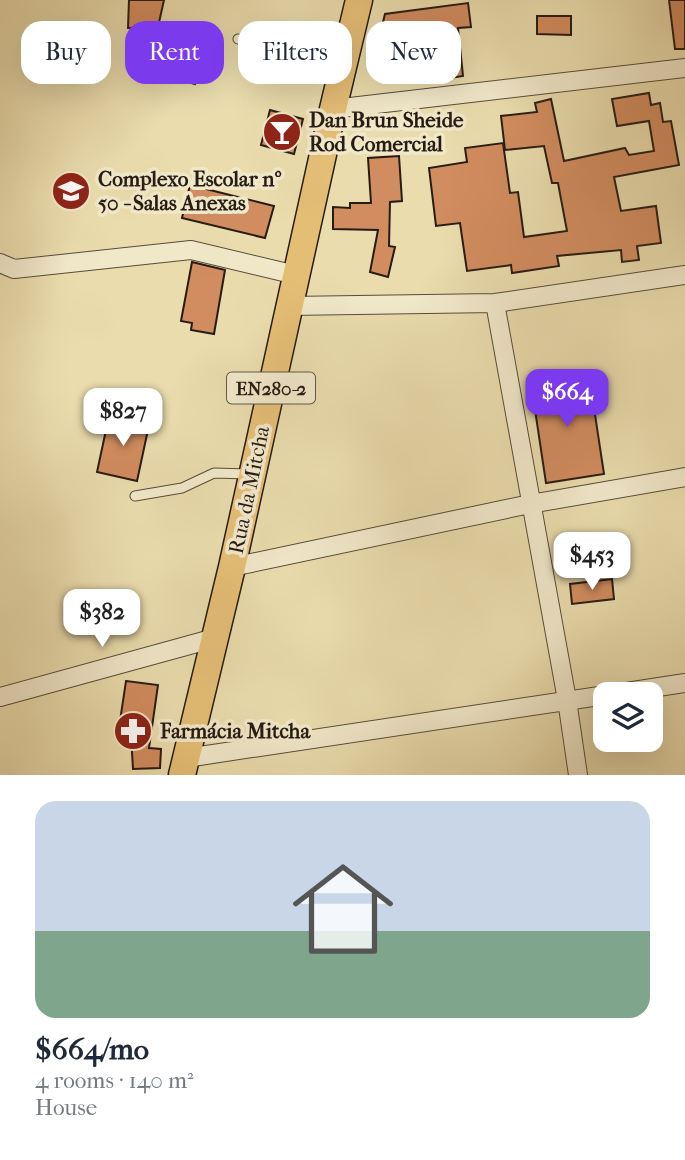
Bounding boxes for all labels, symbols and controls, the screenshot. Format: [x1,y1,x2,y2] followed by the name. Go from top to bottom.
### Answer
[21,21,111,84] chip: Buy
[125,21,224,84] chip: Rent
[238,21,352,84] chip: Filters
[366,21,461,84] chip: New
[309,108,464,156] place label: Dan Brun Sheide Rod Comercial
[261,111,303,153] bar icon: Dan Brun Sheide Rod Comercial
[98,167,282,215] place label: Complexo Escolar nº 50 - Salas Anexas
[50,170,92,212] school or university icon: Complexo Escolar nº 50 - Salas Anexas
[526,370,608,429] pin: $664
[227,372,315,404] road number: EN280-2
[541,378,593,405] text: $664
[82,388,164,448] pin: $827
[99,397,147,424] text: $827
[224,424,274,556] street label: Rua da Mitcha
[551,532,633,592] pin: $453
[569,541,615,568] text: $453
[61,590,143,649] pin: $382
[79,598,125,625] text: $382
[593,682,663,752] map controls
[593,682,663,752] button: layers
[112,710,154,752] pharmacy icon: Farmácia Mitcha
[159,719,311,743] place label: Farmácia Mitcha
[280,846,406,972] icon: home
[35,1032,149,1067] text: $664/mo
[35,1067,194,1094] text: 4 rooms · 140 m²
[35,1094,97,1121] text: House

